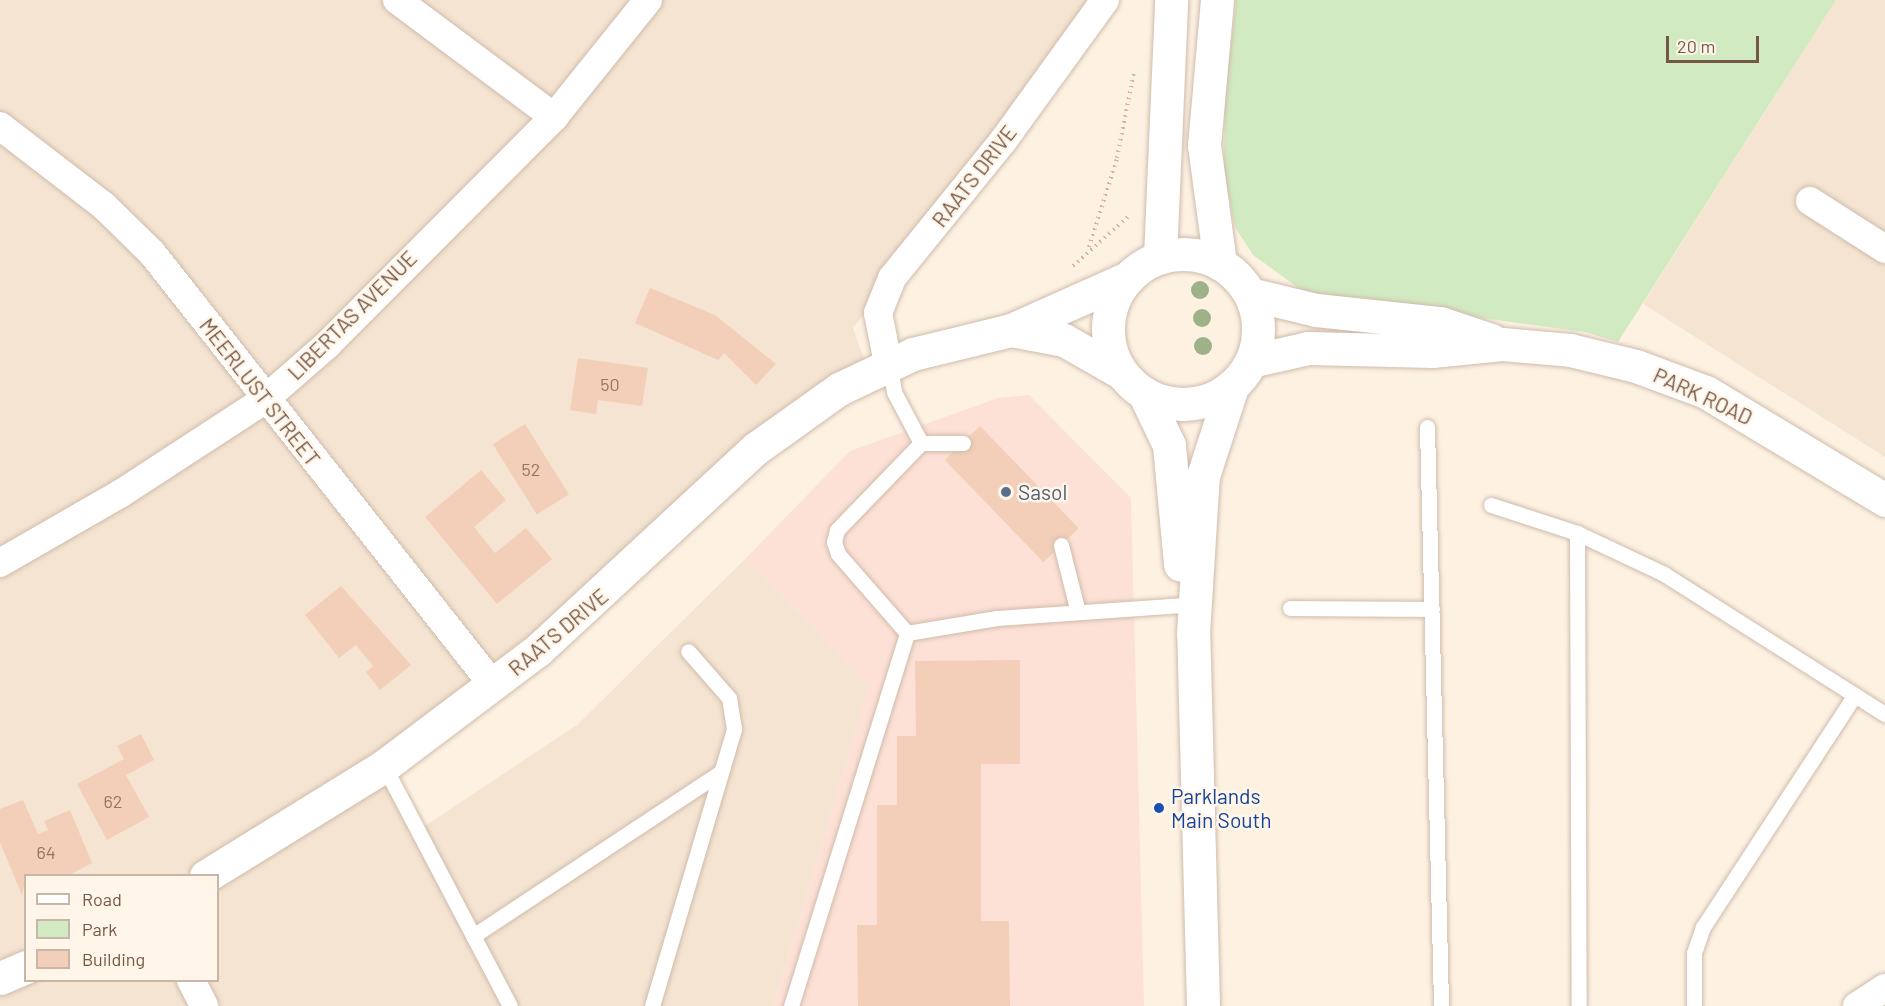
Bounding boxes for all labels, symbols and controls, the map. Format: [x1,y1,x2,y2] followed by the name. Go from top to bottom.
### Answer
[1669,24,1762,62] scale bar
[1677,35,1715,57] text: 20 m
[926,120,1022,232] street label: RAATS DRIVE
[282,245,422,385] street label: LIBERTAS AVENUE
[194,313,326,471] street label: MEERLUST STREET
[1650,362,1756,430] street label: PARK ROAD
[600,373,620,395] house number: 50
[522,458,540,480] house number: 52
[1018,479,1067,505] place label: Sasol
[999,485,1013,499] marker: Sasol
[503,583,613,681] street label: RAATS DRIVE
[1171,783,1272,833] place label: Parklands Main South
[104,790,122,812] house number: 62
[1152,801,1166,815] marker: Parklands Main South
[36,841,56,863] house number: 64
[24,874,219,982] legend
[82,888,122,910] text: Road
[82,918,117,940] text: Park
[82,948,145,970] text: Building

